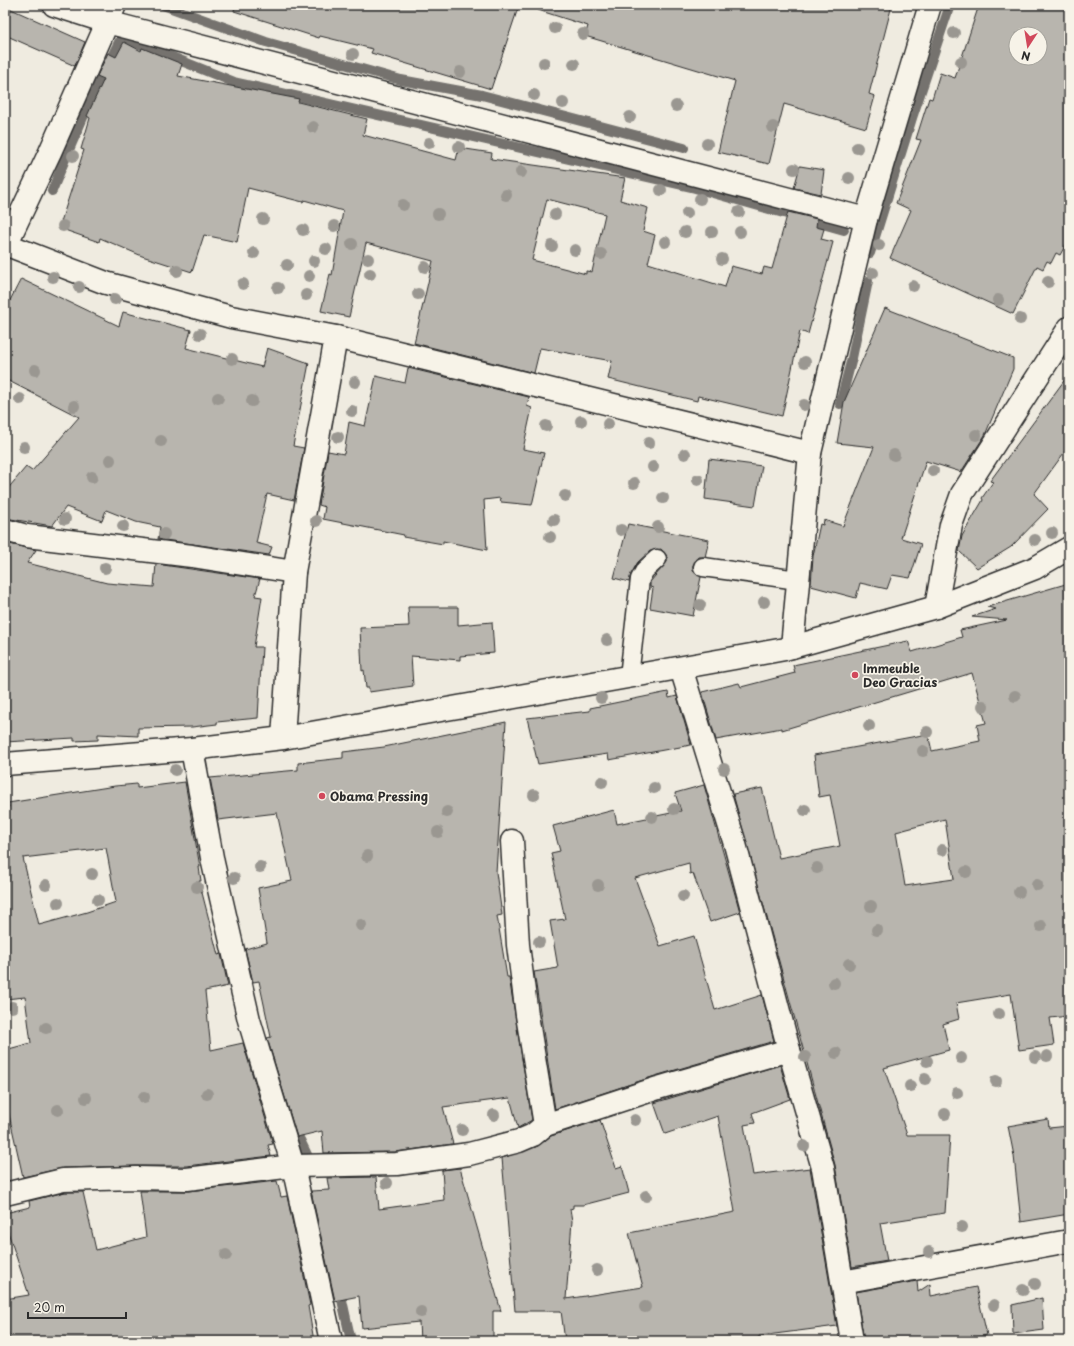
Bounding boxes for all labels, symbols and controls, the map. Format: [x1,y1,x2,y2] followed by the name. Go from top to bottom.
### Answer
[1008,26,1048,66] north arrow
[1020,47,1032,65] text: N
[863,659,938,691] place label: Immeuble Deo Gracias
[850,670,860,680] marker: Immeuble Deo Gracias
[330,787,428,805] place label: Obama Pressing
[317,791,327,801] marker: Obama Pressing
[28,1294,126,1320] scale bar
[34,1298,65,1316] text: 20 m

